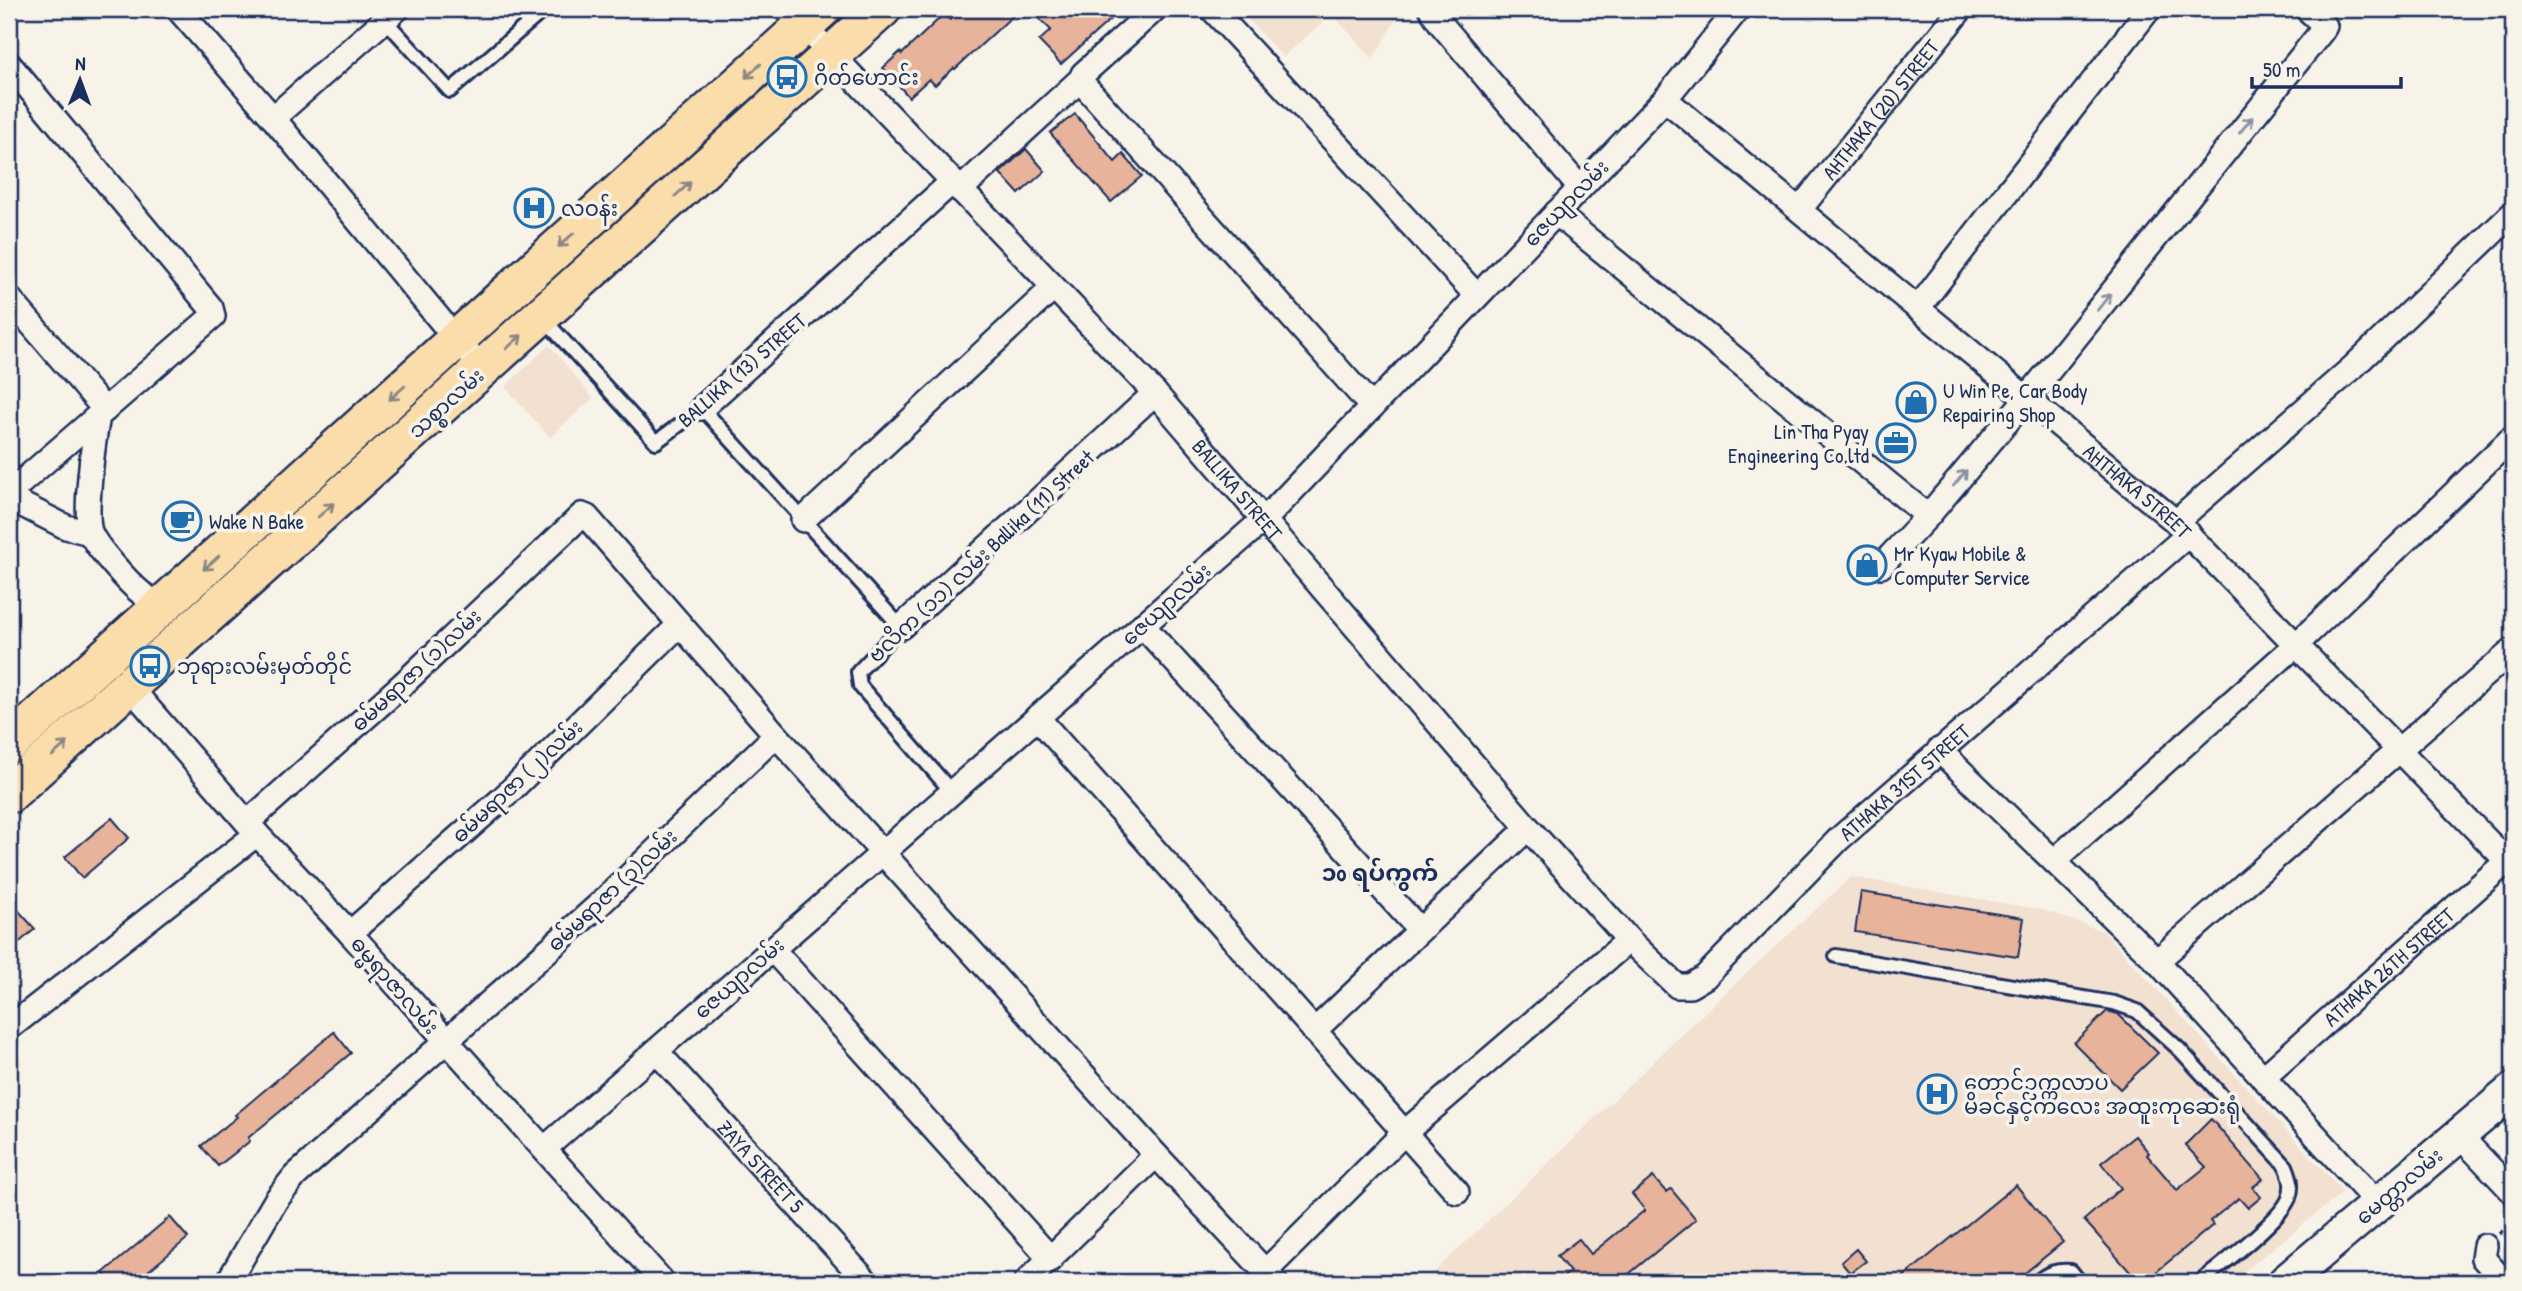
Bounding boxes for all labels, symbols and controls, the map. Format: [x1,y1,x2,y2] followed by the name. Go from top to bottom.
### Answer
[1815,32,1946,185] street label: AHTHAKA (20) STREET
[46,46,116,116] north arrow
[2252,46,2401,90] scale bar
[75,50,86,76] text: N
[2263,55,2300,84] text: 50 m
[766,56,808,98] bus stop icon: ဂိတ်ဟောင်း
[814,62,919,92] place label: ဂိတ်ဟောင်း
[744,63,762,79] one-way arrow
[2239,117,2254,135] one-way arrow
[1516,152,1618,256] street label: ဇေယျာလမ်း
[673,181,691,197] one-way arrow
[513,187,555,229] hospital icon: လဝန်း
[561,193,618,226] place label: လဝန်း
[557,232,575,248] one-way arrow
[2096,294,2111,312] one-way arrow
[672,305,813,434] street label: BALLIKA (13) STREET
[505,333,522,350] one-way arrow
[401,361,492,447] street label: သစ္စာလမ်း
[1943,376,2088,429] place label: U Win Pe, Car Body Repairing Shop
[1895,381,1937,423] shop icon: U Win Pe, Car Body Repairing Shop
[389,384,407,400] one-way arrow
[1728,417,1869,470] place label: Lin Tha Pyay Engineering Co.ltd
[1875,422,1917,464] office icon: Lin Tha Pyay Engineering Co.ltd
[1186,432,1290,547] street label: BALLIKA STREET
[2077,437,2199,545] street label: AHTHAKA STREET
[861,442,1101,669] street label: ဗလိက (၁၁) လမ်း Ballika (11) Street
[1952,470,1967,488] one-way arrow
[161,500,203,542] cafe icon: Wake N Bake
[317,502,335,518] one-way arrow
[209,507,304,536] place label: Wake N Bake
[1894,539,2030,592] place label: Mr Kyaw Mobile & Computer Service
[1846,544,1888,586] shop icon: Mr Kyaw Mobile & Computer Service
[203,554,220,571] one-way arrow
[1114,555,1220,655] street label: ဇေယျာလမ်း
[344,601,489,740] street label: ဓမ်မရာဇာ (၁)လမ်း
[129,645,171,687] bus stop icon: ဘုရားလမ်းမှတ်တိုင်
[177,651,352,684] place label: ဘုရားလမ်းမှတ်တိုင်
[445,712,591,852] street label: ဓမ်မရာဇာ (၂)လမ်း
[1833,716,1977,847] street label: ATHAKA 31ST STREET
[50,741,68,757] one-way arrow
[540,821,685,960] street label: ဓမ်မရာဇာ (၃)လမ်း
[1322,856,1438,892] district label: ၁o ရပ်ကွက်
[2317,900,2461,1033] street label: ATHAKA 26TH STREET
[342,929,447,1043] street label: ဓမ္မရာဇာလမ်း
[687,930,793,1028] street label: ဇေယျာလမ်း
[1964,1067,2240,1124] place label: တောင်ဥက္ကလာပ မိခင်နှင့်ကလေး အထူးကုဆေးရုံ
[1916,1073,1958,1115] hospital icon: တောင်ဥက္ကလာပ မိခင်နှင့်ကလေး အထူးကုဆေးရုံ
[711,1113,811,1219] street label: ZAYA STREET 5
[2349,1140,2451,1233] street label: မေတ္တာလမ်း

